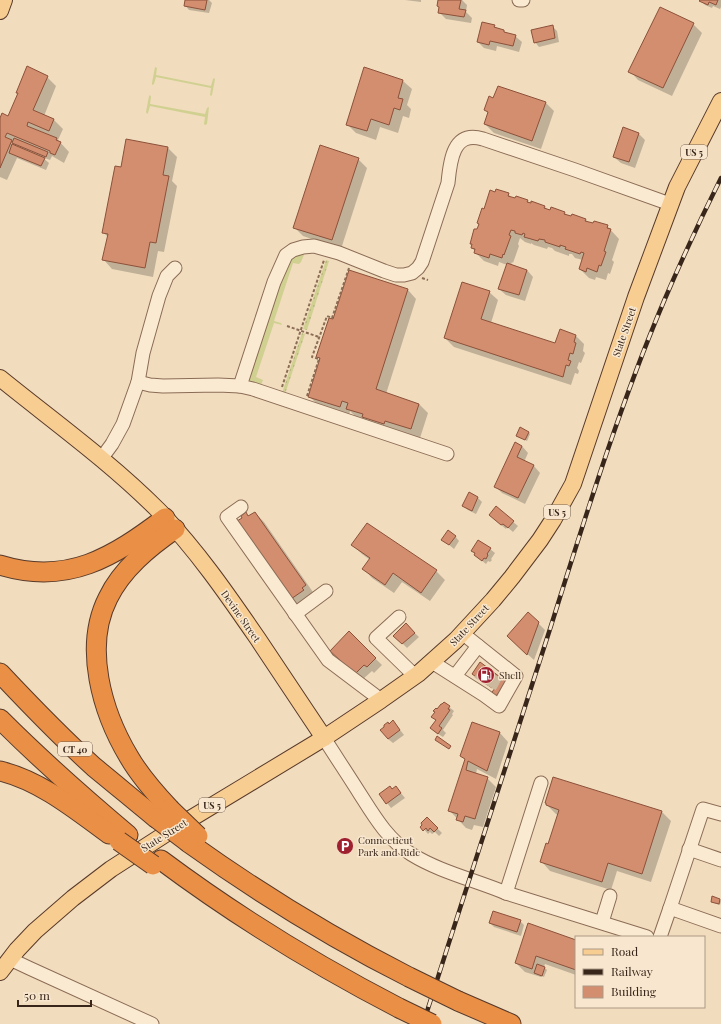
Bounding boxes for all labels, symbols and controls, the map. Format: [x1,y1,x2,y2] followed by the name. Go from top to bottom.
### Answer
[681,145,707,159] road number: US 5
[609,305,639,359] street label: State Street
[544,505,570,519] road number: US 5
[218,587,264,645] street label: Devine Street
[446,601,492,649] street label: State Street
[476,665,496,685] fuel station icon: Shell
[499,668,521,682] place label: Shell
[58,742,92,756] road number: CT 40
[199,798,225,812] road number: US 5
[138,815,190,855] street label: State Street
[358,833,420,859] place label: Connecticut Park and Ride
[335,836,355,856] parking icon: Connecticut Park and Ride
[575,936,705,1008] legend
[611,943,638,959] text: Road
[611,963,653,979] text: Railway
[18,982,91,1008] scale bar
[611,983,657,999] text: Building
[24,987,50,1003] text: 50 m

